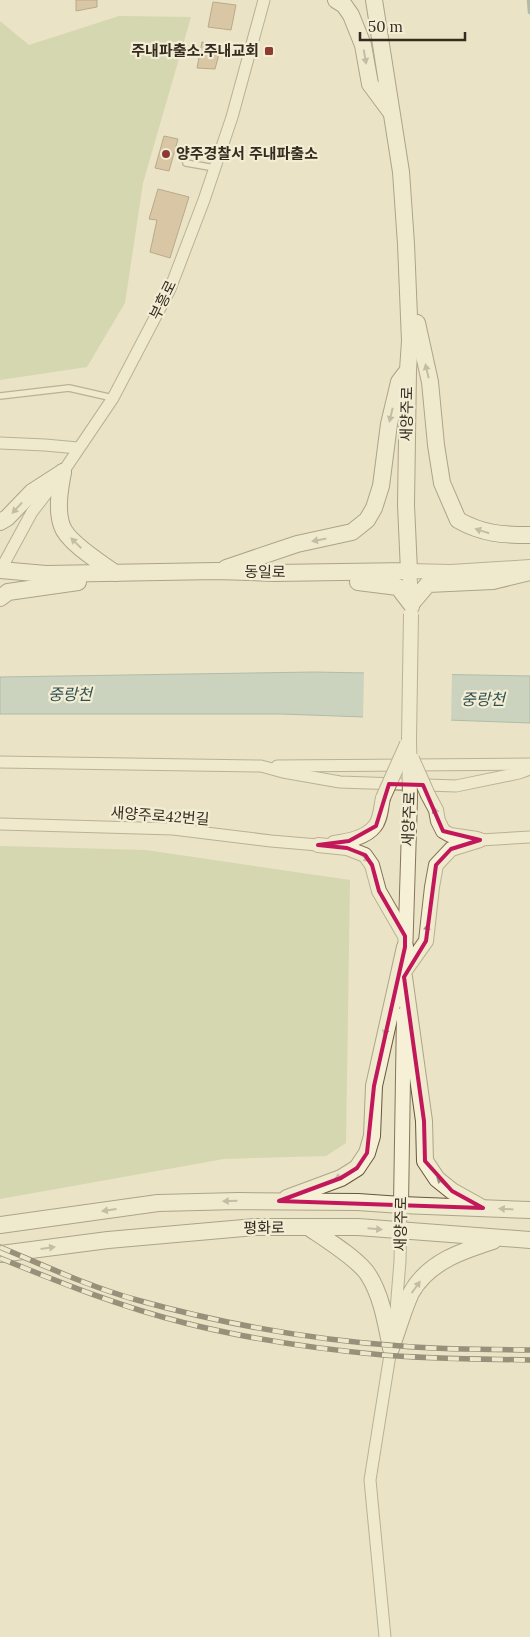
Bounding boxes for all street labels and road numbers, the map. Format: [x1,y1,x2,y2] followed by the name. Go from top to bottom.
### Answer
[145,277,180,323] street label: 부흥로
[397,386,416,442] street label: 새양주로
[244,562,286,581] street label: 동일로
[398,791,419,847] street label: 새양주로
[110,803,210,828] street label: 새양주로42번길
[391,1196,410,1252] street label: 새양주로
[243,1218,285,1237] street label: 평화로

